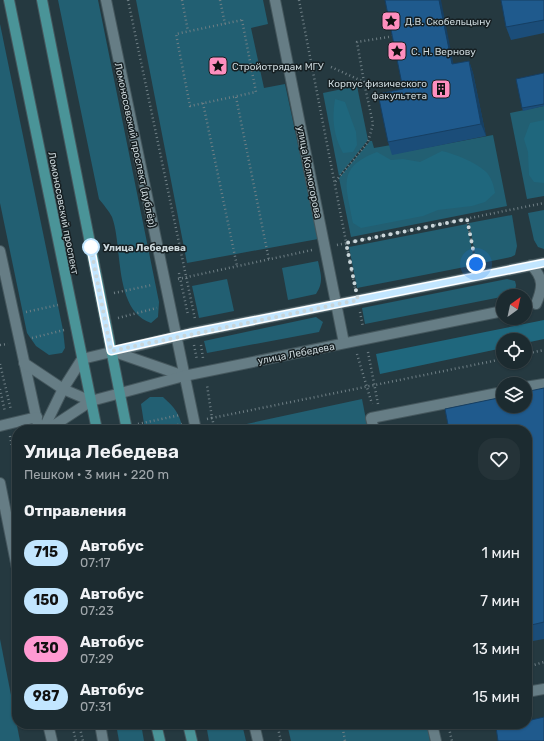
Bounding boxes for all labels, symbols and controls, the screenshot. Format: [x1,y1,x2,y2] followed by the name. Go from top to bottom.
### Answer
[380,10,402,32] place icon: Д.В. Скобельцыну
[405,16,491,28] place label: Д.В. Скобельцыну
[386,40,408,62] place icon: С. Н. Вернову
[411,46,476,58] place label: С. Н. Вернову
[207,55,229,77] place icon: Стройотрядам МГУ
[232,61,324,73] place label: Стройотрядам МГУ
[112,62,158,229] street label: Ломоносовский проспект (дублёр)
[328,78,427,102] place label: Корпус физического факультета
[430,78,452,100] building icon: Корпус физического факультета
[294,125,324,220] street label: улица Колмогорова
[45,151,81,276] street label: Ломоносовский проспект
[82,238,100,256] marker: Улица Лебедева
[103,242,186,254] place label: Улица Лебедева
[466,254,486,274] your location
[496,289,532,325] north arrow
[496,289,532,413] map controls
[496,333,532,369] button: locate
[257,341,336,367] street label: улица Лебедева
[496,377,532,413] button: layers
[478,438,520,480] button: heart
[24,440,179,463] text: Улица Лебедева
[24,467,169,482] text: Пешком · 3 мин · 220 m
[24,502,126,520] text: Отправления
[80,537,144,555] text: Автобус
[34,544,58,561] text: 715
[481,544,520,562] text: 1 мин
[80,555,111,570] text: 07:17
[80,585,144,603] text: Автобус
[33,592,59,609] text: 150
[480,592,520,610] text: 7 мин
[80,603,114,618] text: 07:23
[80,633,144,651] text: Автобус
[33,640,59,657] text: 130
[472,640,520,658] text: 13 мин
[80,651,114,666] text: 07:29
[80,681,144,699] text: Автобус
[33,688,59,705] text: 987
[472,688,520,706] text: 15 мин
[80,699,111,714] text: 07:31

